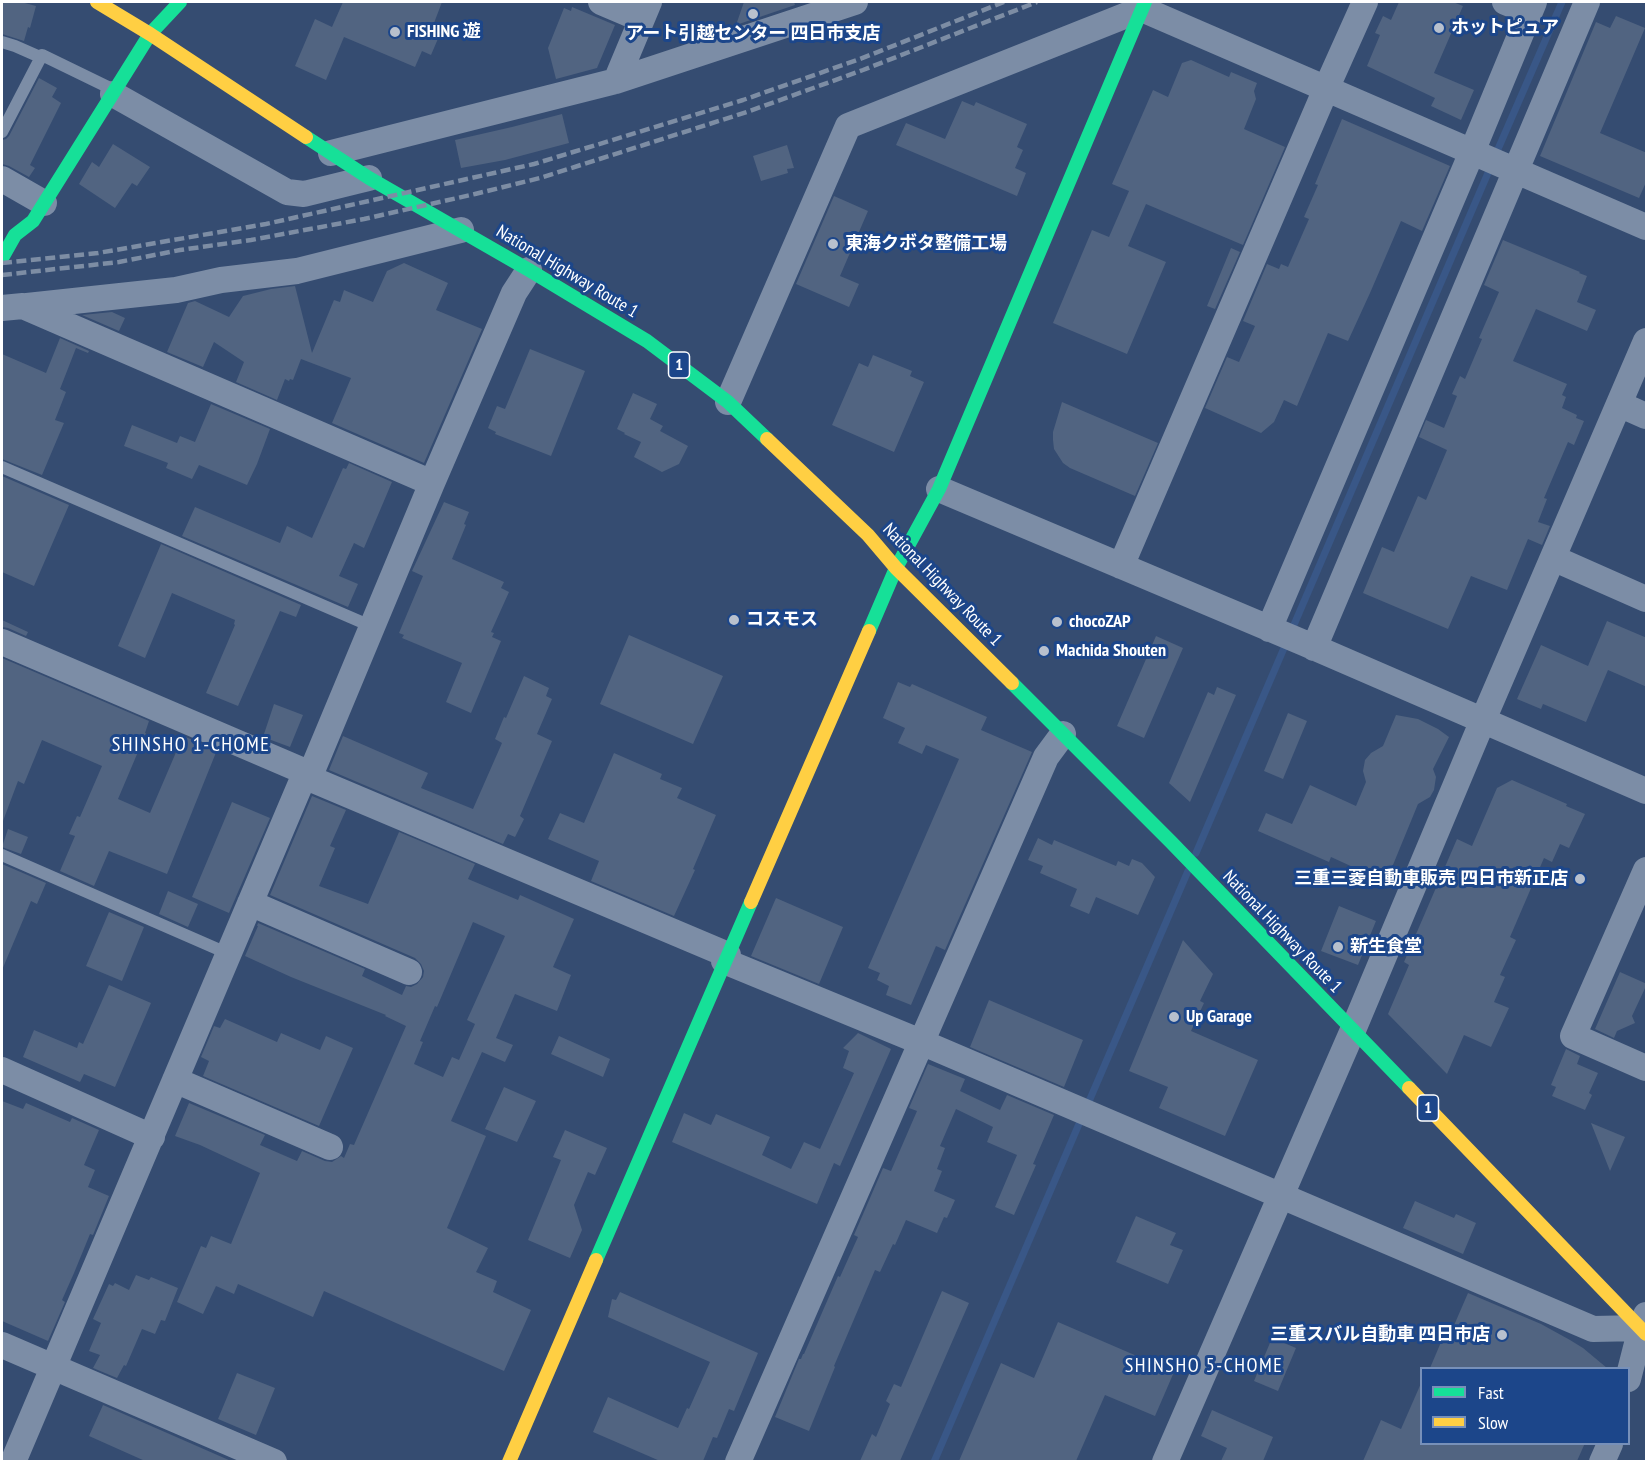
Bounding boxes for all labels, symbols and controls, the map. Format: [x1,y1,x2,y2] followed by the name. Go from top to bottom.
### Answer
[746,7,760,21] marker: アート引越センター 四日市支店
[1451,17,1559,39] place label: ホットピュア
[407,21,481,43] place label: FISHING 遊
[1432,21,1446,35] marker: ホットピュア
[626,23,880,45] place label: アート引越センター 四日市支店
[388,25,402,39] marker: FISHING 遊
[492,221,642,323] street label: National Highway Route 1
[845,233,1007,255] place label: 東海クボタ整備工場
[826,237,840,251] marker: 東海クボタ整備工場
[668,352,690,378] road number: 1
[878,519,1006,651] street label: National Highway Route 1
[746,609,818,631] place label: コスモス
[1069,611,1131,633] place label: chocoZAP
[727,613,741,627] marker: コスモス
[1050,615,1064,629] marker: chocoZAP
[1056,640,1166,662] place label: Machida Shouten
[1037,644,1051,658] marker: Machida Shouten
[112,733,270,757] district label: SHINSHO 1-CHOME
[1218,866,1346,998] street label: National Highway Route 1
[1294,868,1568,890] place label: 三重三菱自動車販売 四日市新正店
[1573,872,1587,886] marker: 三重三菱自動車販売 四日市新正店
[1350,936,1422,958] place label: 新生食堂
[1331,940,1345,954] marker: 新生食堂
[1186,1006,1252,1028] place label: Up Garage
[1167,1010,1181,1024] marker: Up Garage
[1418,1095,1438,1121] road number: 1
[1270,1324,1490,1346] place label: 三重スバル自動車 四日市店
[1495,1328,1509,1342] marker: 三重スバル自動車 四日市店
[1125,1354,1283,1378] district label: SHINSHO 5-CHOME
[1420,1367,1630,1445] legend
[1478,1381,1504,1404] text: Fast
[1478,1411,1508,1434] text: Slow

